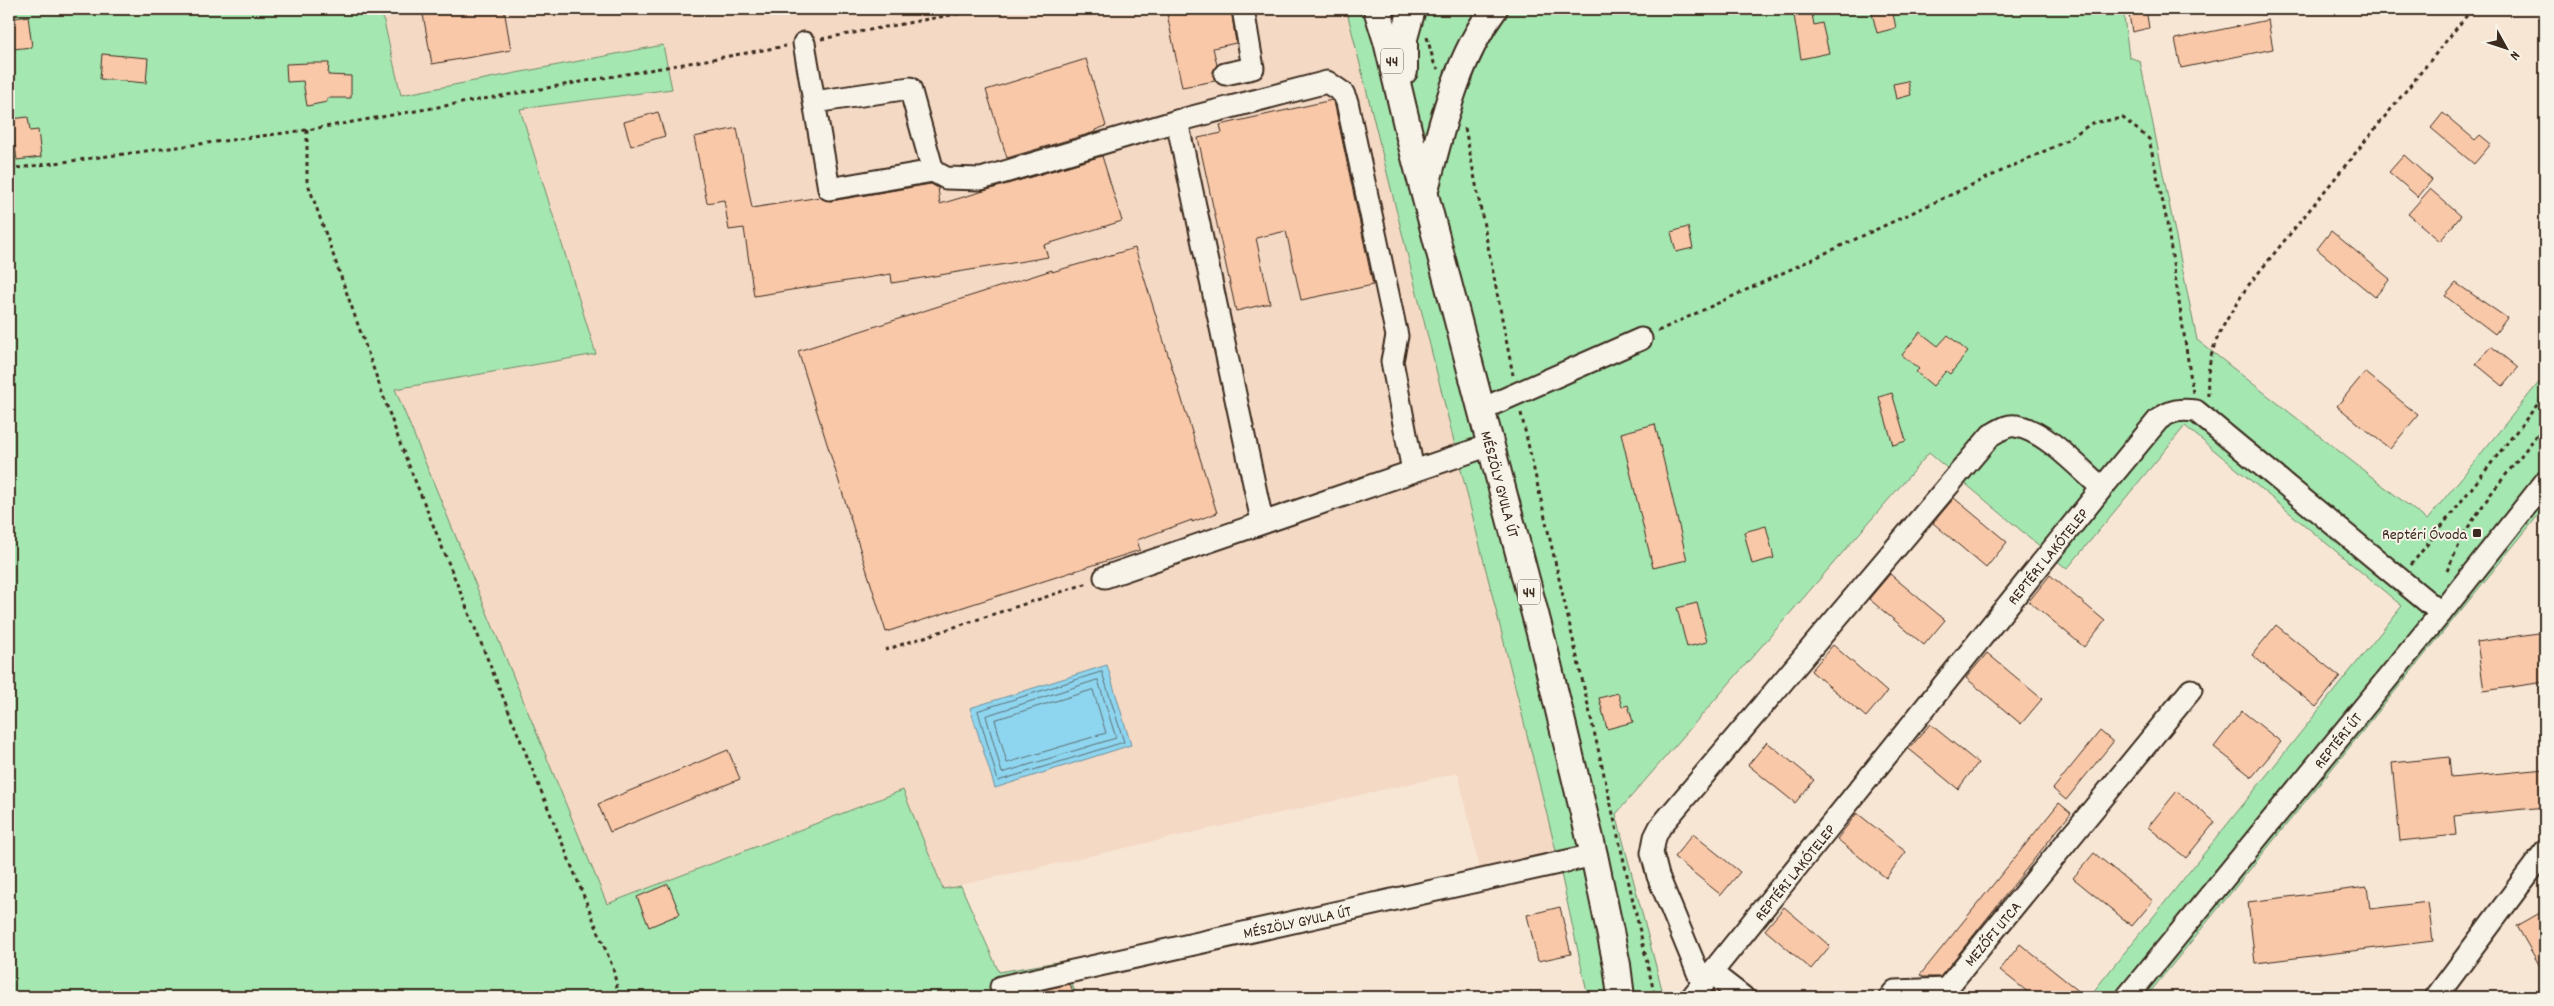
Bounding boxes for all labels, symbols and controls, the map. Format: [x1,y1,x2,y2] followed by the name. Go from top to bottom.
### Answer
[2482,22,2532,72] north arrow
[2504,46,2524,64] text: N
[1381,48,1403,74] road number: 44
[1473,429,1524,541] street label: MÉSZÖLY GYULA ÚT
[2003,504,2095,611] street label: REPTÉRI LAKÓTELEP
[2382,524,2467,547] place label: Reptéri Óvoda
[2471,527,2483,539] marker: Reptéri Óvoda
[1518,580,1540,604] road number: 44
[2309,708,2369,774] street label: REPTÉRI ÚT
[1750,820,1842,927] street label: REPTÉRI LAKÓTELEP
[1960,897,2028,972] street label: MEZŐFI UTCA
[1241,901,1354,946] street label: MÉSZÖLY GYULA ÚT

